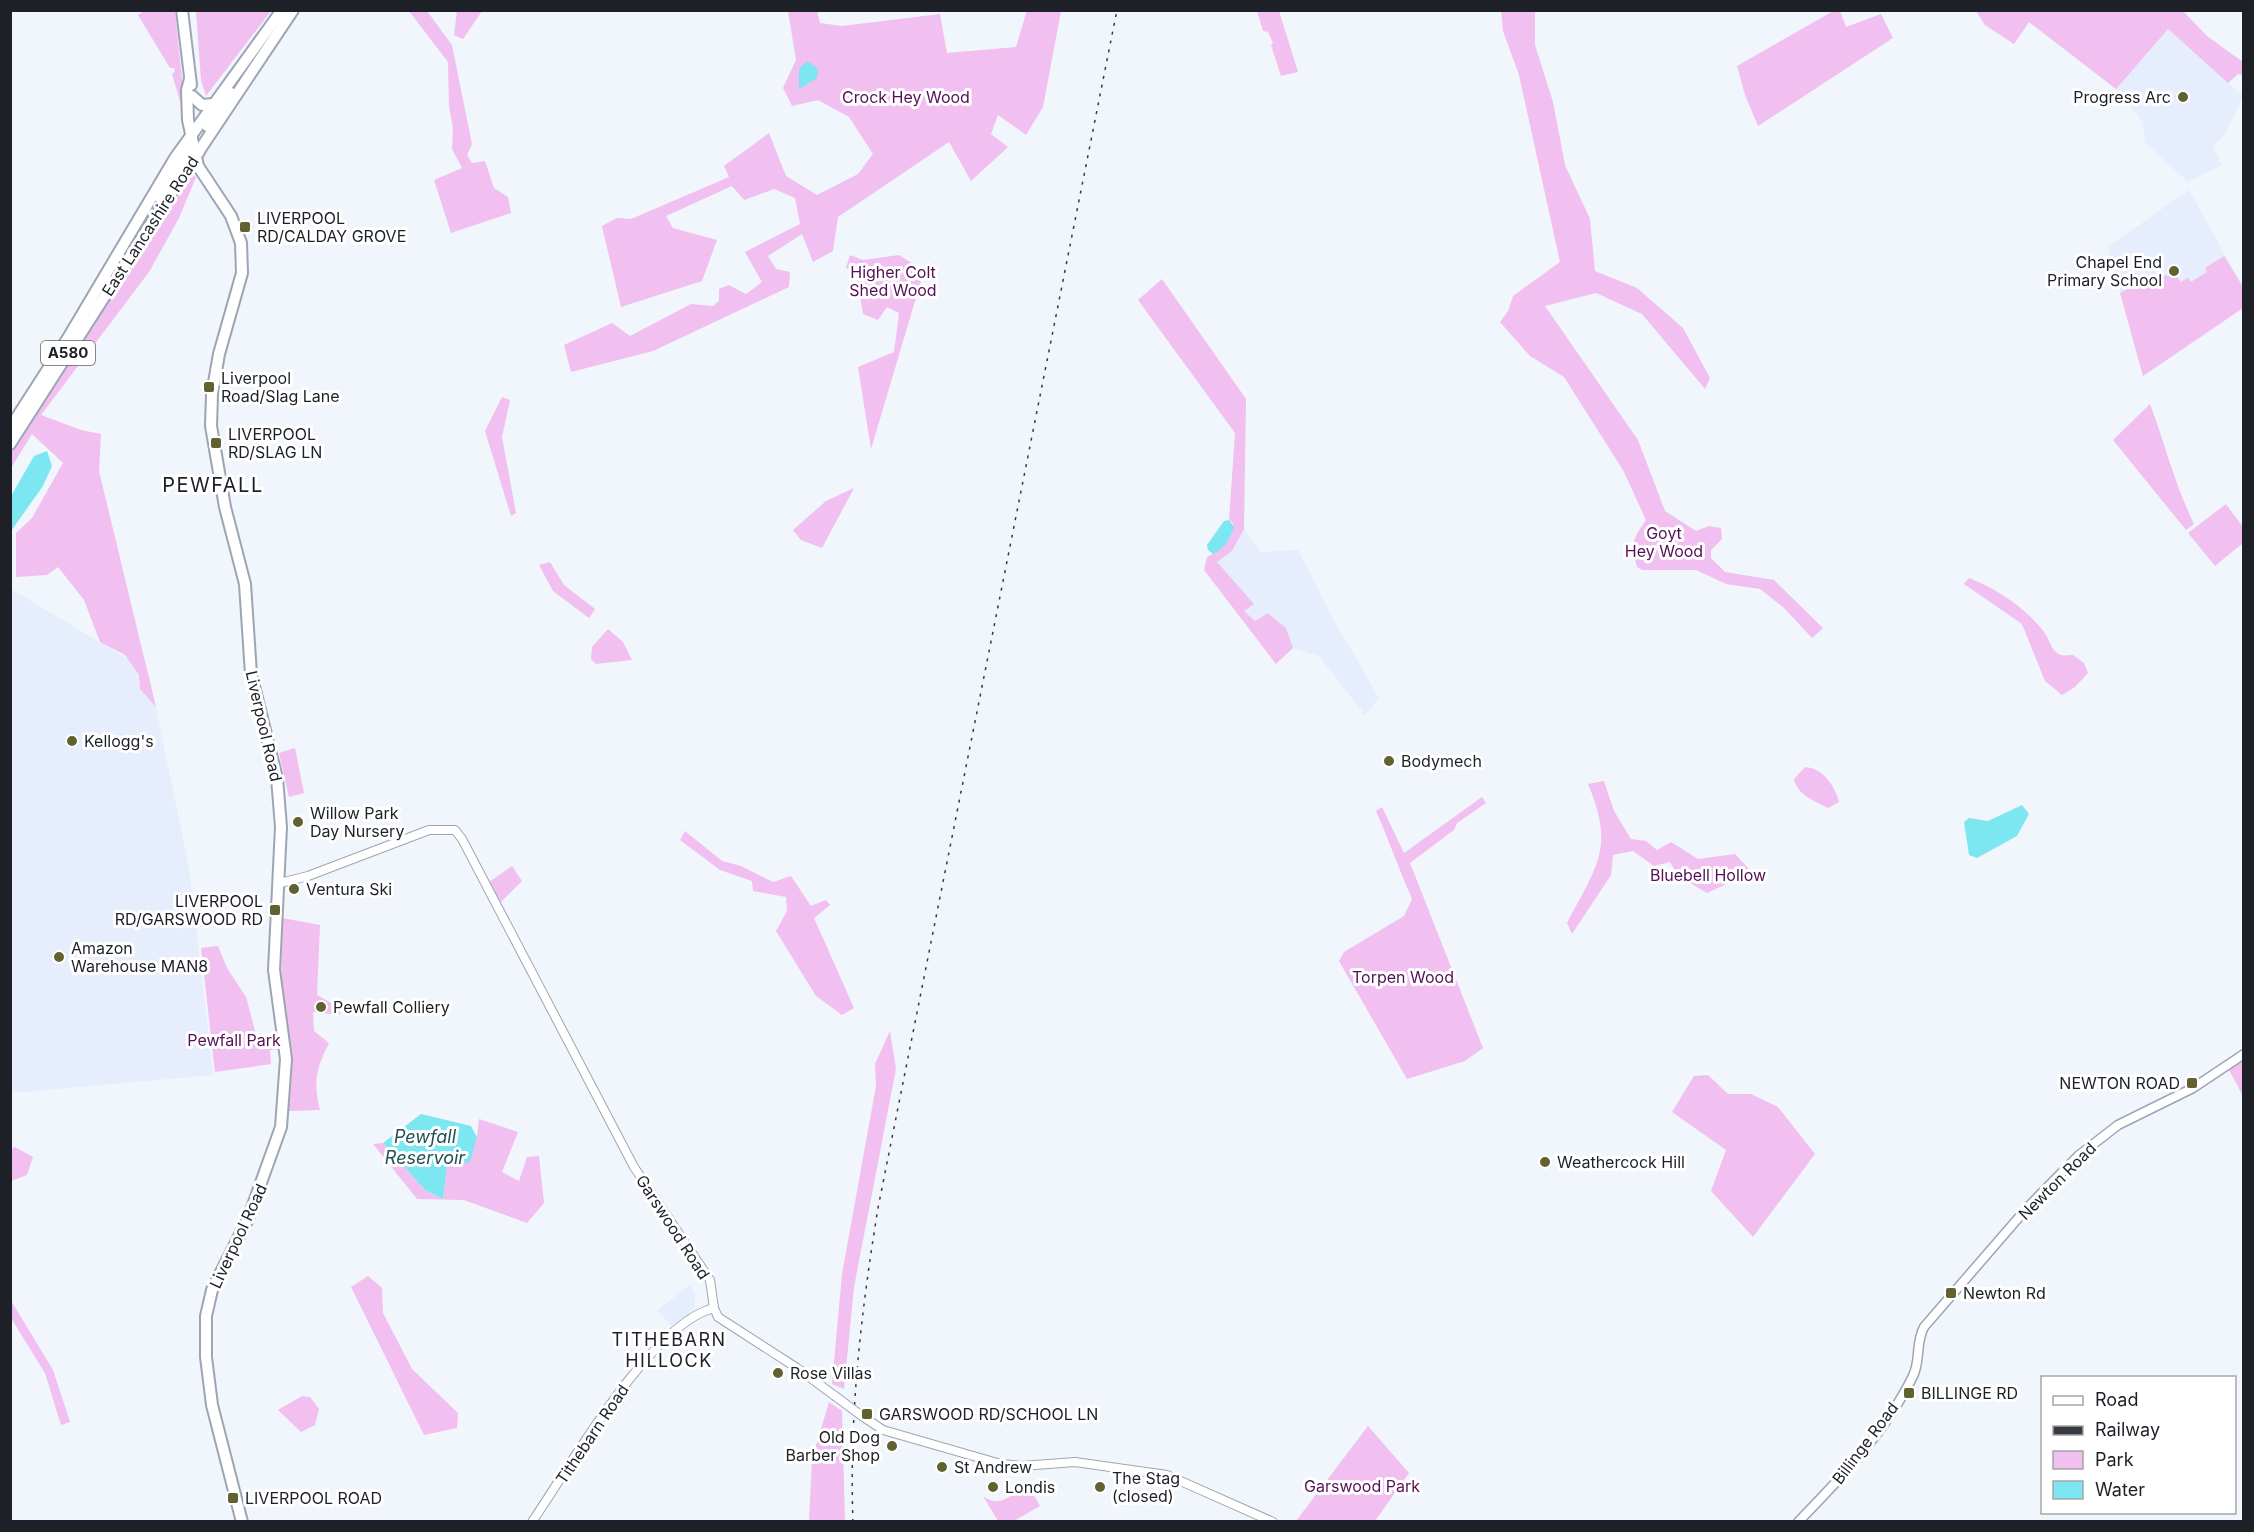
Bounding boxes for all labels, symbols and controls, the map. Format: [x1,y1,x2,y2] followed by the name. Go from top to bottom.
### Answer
[842,87,970,107] park label: Crock Hey Wood
[2073,87,2171,107] place label: Progress Arc
[2176,90,2190,104] marker: Progress Arc
[97,152,203,300] street label: East Lancashire Road
[257,208,406,246] place label: LIVERPOOL RD/CALDAY GROVE
[238,220,252,234] marker: LIVERPOOL RD/CALDAY GROVE
[2047,252,2162,290] place label: Chapel End Primary School
[849,262,937,300] park label: Higher Colt Shed Wood
[2167,264,2181,278] marker: Chapel End Primary School
[41,341,95,365] road number: A580
[221,368,340,406] place label: Liverpool Road/Slag Lane
[202,380,216,394] marker: Liverpool Road/Slag Lane
[228,424,322,462] place label: LIVERPOOL RD/SLAG LN
[209,436,223,450] marker: LIVERPOOL RD/SLAG LN
[162,473,264,497] district label: PEWFALL
[1625,523,1703,561] park label: Goyt Hey Wood
[242,669,286,783] street label: Liverpool Road
[84,731,154,751] place label: Kellogg's
[65,734,79,748] marker: Kellogg's
[1401,751,1482,771] place label: Bodymech
[1382,754,1396,768] marker: Bodymech
[310,803,404,841] place label: Willow Park Day Nursery
[291,815,305,829] marker: Willow Park Day Nursery
[1650,865,1766,885] park label: Bluebell Hollow
[306,879,392,899] place label: Ventura Ski
[287,882,301,896] marker: Ventura Ski
[115,891,263,929] place label: LIVERPOOL RD/GARSWOOD RD
[268,903,282,917] marker: LIVERPOOL RD/GARSWOOD RD
[71,938,208,976] place label: Amazon Warehouse MAN8
[52,950,66,964] marker: Amazon Warehouse MAN8
[1352,967,1454,987] park label: Torpen Wood
[333,997,450,1017] place label: Pewfall Colliery
[314,1000,328,1014] marker: Pewfall Colliery
[187,1030,281,1050] park label: Pewfall Park
[2059,1073,2180,1093] place label: NEWTON ROAD
[2185,1076,2199,1090] marker: NEWTON ROAD
[385,1126,466,1168] water label: Pewfall Reservoir
[2014,1138,2100,1224] street label: Newton Road
[1557,1152,1685,1172] place label: Weathercock Hill
[1538,1155,1552,1169] marker: Weathercock Hill
[632,1171,714,1283] street label: Garswood Road
[205,1180,271,1292] street label: Liverpool Road
[1963,1283,2046,1303] place label: Newton Rd
[1944,1286,1958,1300] marker: Newton Rd
[611,1329,727,1371] district label: TITHEBARN HILLOCK
[790,1363,872,1383] place label: Rose Villas
[771,1366,785,1380] marker: Rose Villas
[2041,1376,2236,1514] legend
[551,1380,633,1488] street label: Tithebarn Road
[1921,1383,2018,1403] place label: BILLINGE RD
[1902,1386,1916,1400] marker: BILLINGE RD
[2095,1389,2138,1410] text: Road
[1828,1398,1902,1488] street label: Billinge Road
[879,1404,1098,1424] place label: GARSWOOD RD/SCHOOL LN
[860,1407,874,1421] marker: GARSWOOD RD/SCHOOL LN
[2095,1419,2160,1440] text: Railway
[786,1427,880,1465] place label: Old Dog Barber Shop
[885,1439,899,1453] marker: Old Dog Barber Shop
[2095,1449,2134,1470] text: Park
[954,1457,1032,1477] place label: St Andrew
[935,1460,949,1474] marker: St Andrew
[1112,1468,1180,1506] place label: The Stag (closed)
[1304,1476,1420,1496] park label: Garswood Park
[1005,1477,1055,1497] place label: Londis
[2095,1479,2145,1500] text: Water
[986,1480,1000,1494] marker: Londis
[1093,1480,1107,1494] marker: The Stag (closed)
[245,1488,382,1508] place label: LIVERPOOL ROAD
[226,1491,240,1505] marker: LIVERPOOL ROAD

